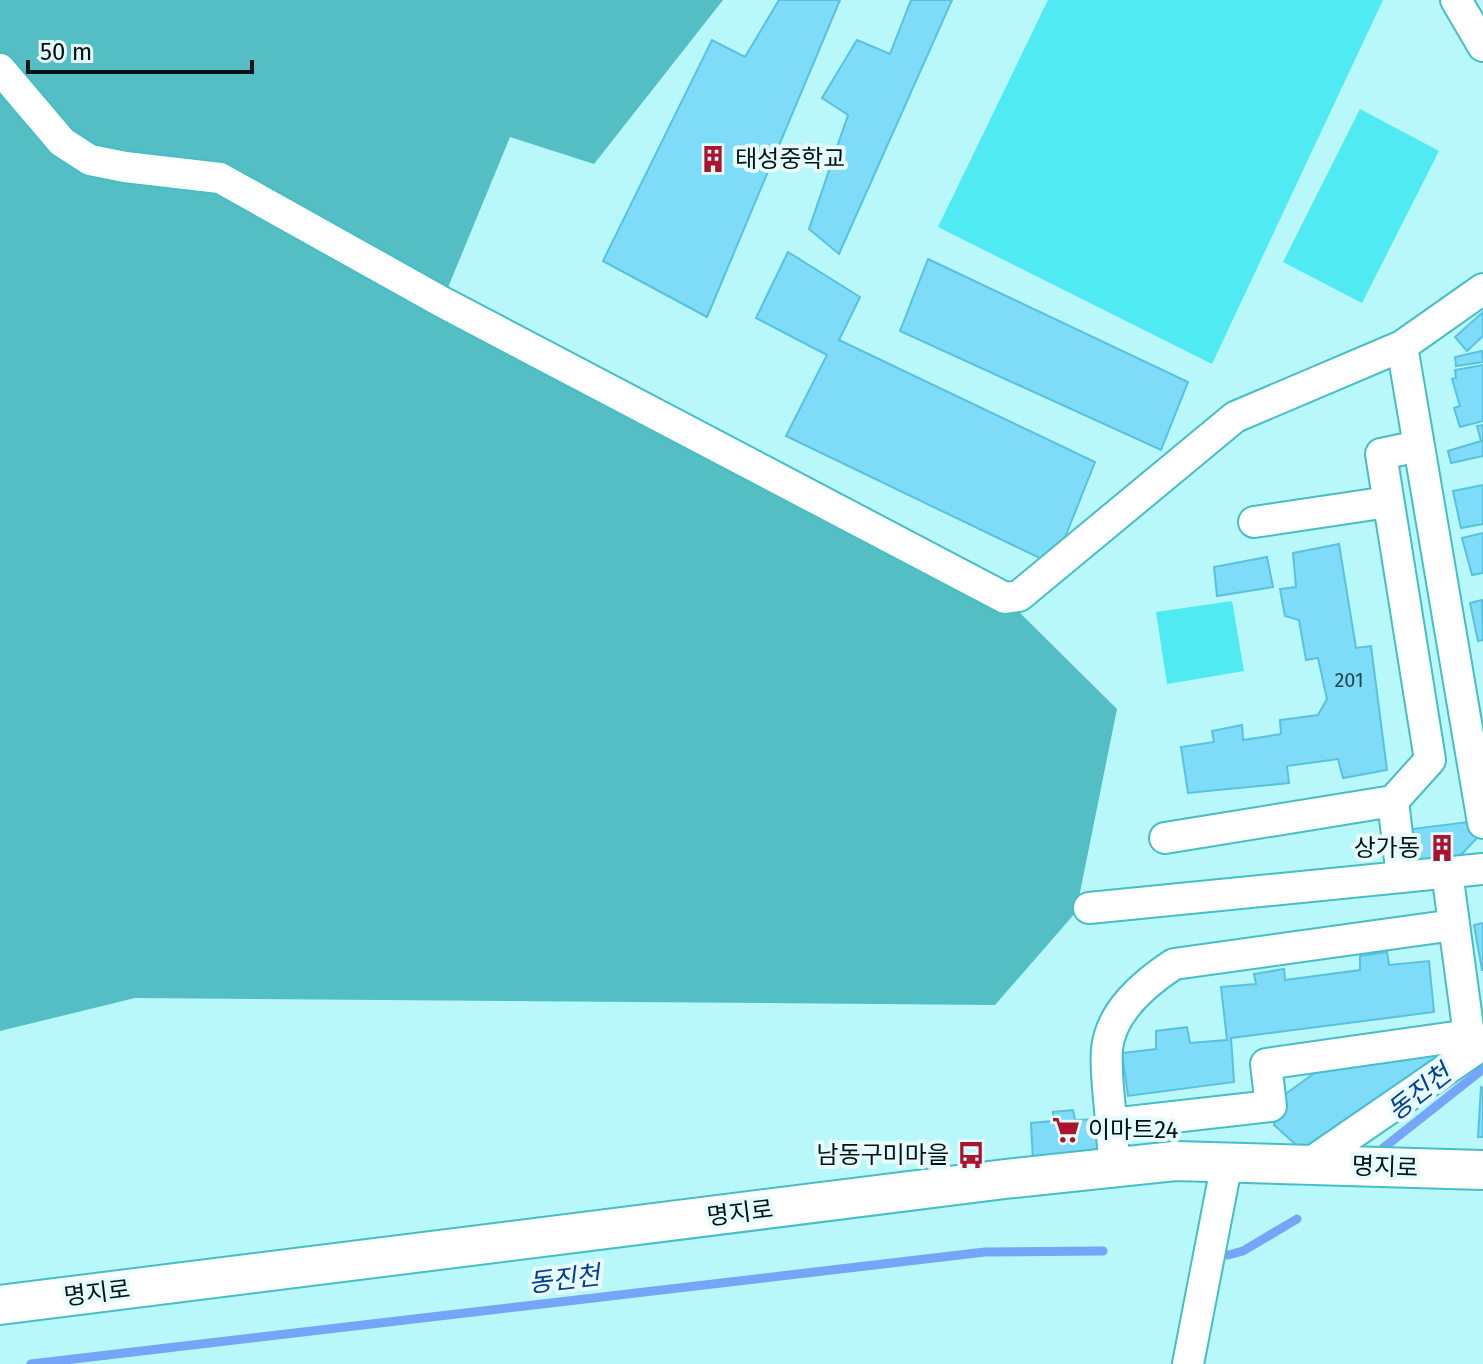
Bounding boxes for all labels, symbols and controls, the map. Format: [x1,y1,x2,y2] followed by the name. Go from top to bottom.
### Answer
[28,24,252,74] scale bar
[40,38,92,66] text: 50 m
[698,144,728,174] building icon: 태성중학교
[735,145,845,173] place label: 태성중학교
[1334,668,1364,692] house number: 201
[1427,833,1457,863] building icon: 상가동
[1354,834,1420,862] place label: 상가동
[1381,1056,1460,1127] water label: 동진천
[1051,1115,1081,1145] supermarket icon: 이마트24
[1088,1116,1178,1144] place label: 이마트24
[956,1140,986,1170] bus stop icon: 남동구미마을
[817,1141,949,1169] place label: 남동구미마을
[1351,1152,1419,1182] street label: 명지로
[705,1195,775,1231] street label: 명지로
[527,1259,605,1299] water label: 동진천
[62,1275,132,1311] street label: 명지로

